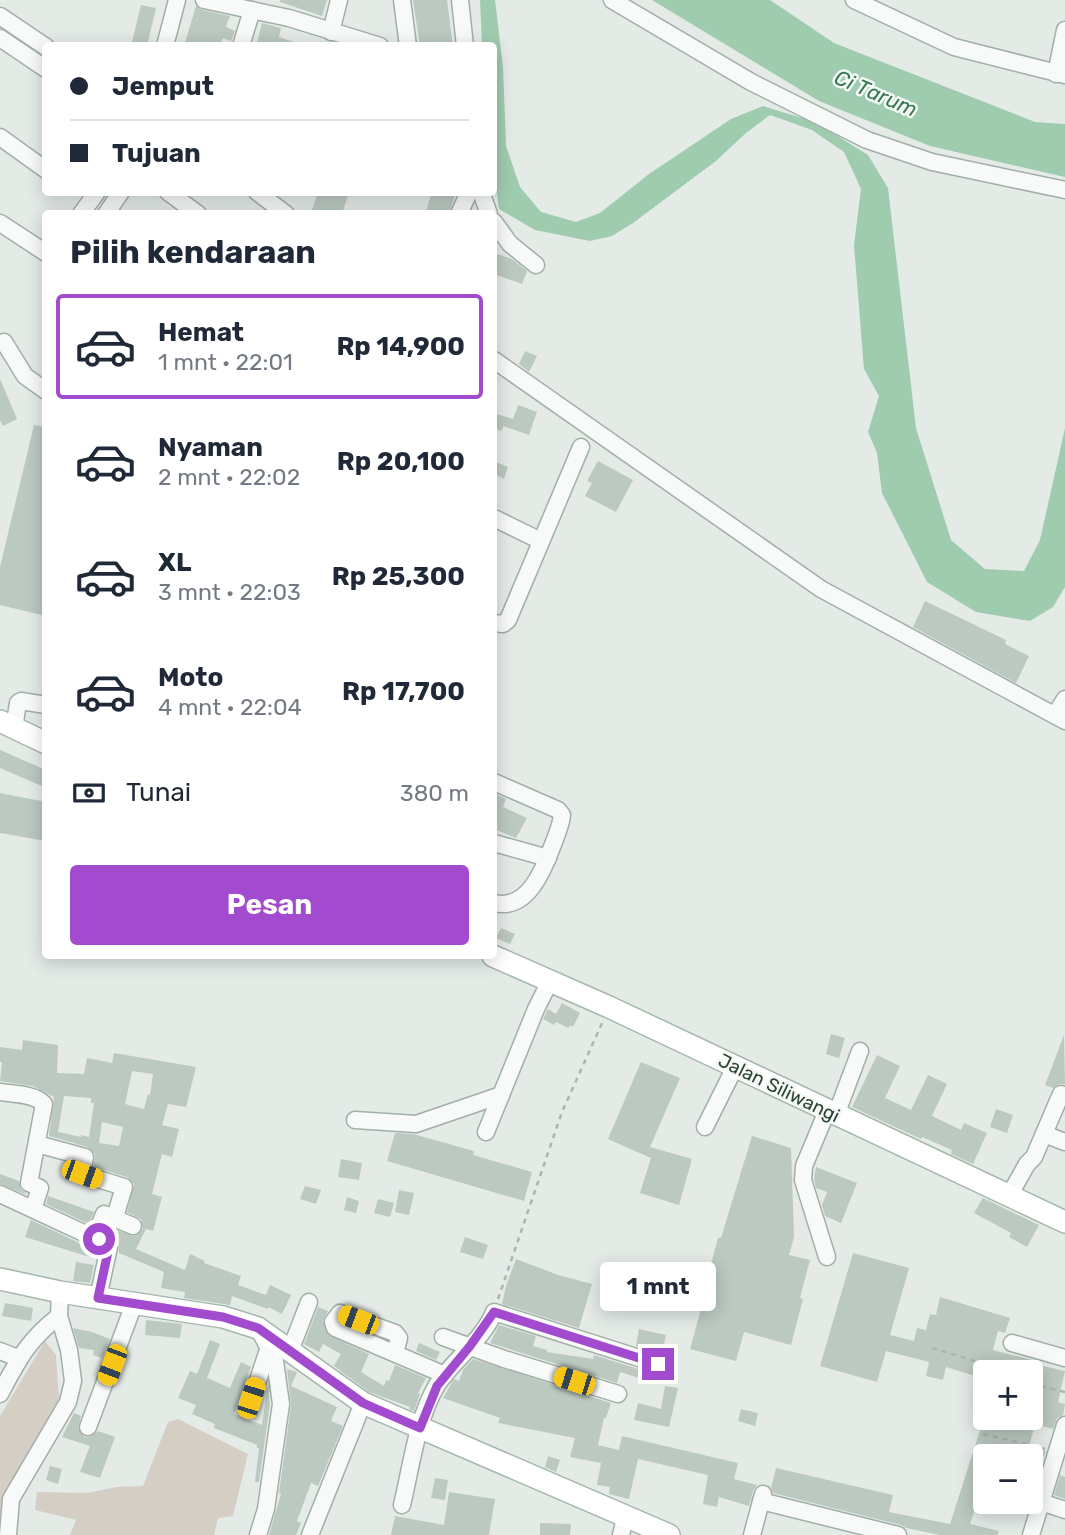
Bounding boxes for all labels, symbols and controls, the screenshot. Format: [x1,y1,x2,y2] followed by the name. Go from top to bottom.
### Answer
[831,64,921,122] water label: Ci Tarum
[112,71,214,102] text: Jemput
[112,138,201,169] text: Tujuan
[70,233,316,271] text: Pilih kendaraan
[74,315,137,378] icon: car
[158,317,244,348] text: Hemat
[336,331,465,362] text: Rp 14,900
[158,348,293,376] text: 1 mnt · 22:01
[74,430,137,493] icon: car
[158,432,263,463] text: Nyaman
[337,446,465,477] text: Rp 20,100
[158,463,300,491] text: 2 mnt · 22:02
[74,545,137,608] icon: car
[158,547,191,578] text: XL
[332,561,465,592] text: Rp 25,300
[158,578,301,606] text: 3 mnt · 22:03
[74,660,137,723] icon: car
[158,662,223,693] text: Moto
[342,676,465,707] text: Rp 17,700
[158,693,302,721] text: 4 mnt · 22:04
[70,774,108,812] icon: cash
[126,777,191,808] text: Tunai
[400,779,469,807] text: 380 m
[70,865,469,945] button: Pesan
[715,1049,843,1127] street label: Jalan Siliwangi
[59,1157,106,1191] car
[83,1223,115,1255] route start
[600,1262,716,1312] callout: 1 mnt
[627,1272,689,1300] text: 1 mnt
[335,1303,382,1337] car
[95,1342,130,1388] car
[642,1348,674,1380] route end
[973,1360,1043,1514] map controls
[973,1360,1043,1430] button: +
[551,1365,598,1397] car
[235,1375,268,1421] car
[973,1444,1043,1514] button: −

